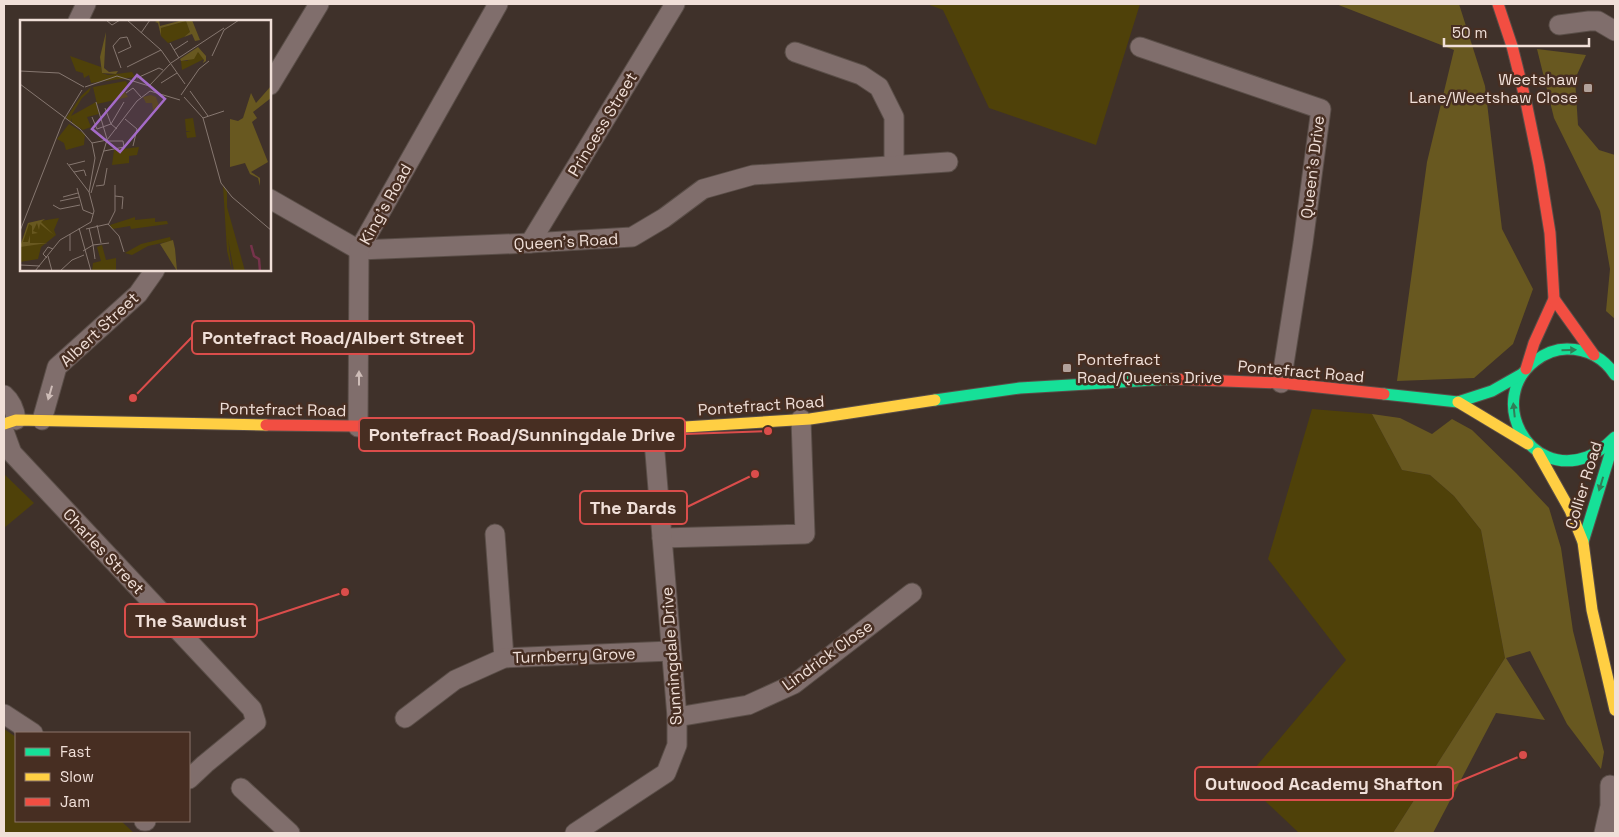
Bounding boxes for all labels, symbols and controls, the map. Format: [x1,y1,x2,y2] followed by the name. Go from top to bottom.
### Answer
[1444,15,1589,47] scale bar
[20,20,271,271] inset map
[1452,23,1487,42] text: 50 m
[563,68,642,180] street label: Princess Street
[1409,69,1578,108] place label: Weetshaw Lane/Weetshaw Close
[1582,82,1594,94] marker: Weetshaw Lane/Weetshaw Close
[1296,114,1329,220] street label: Queen's Drive
[355,160,416,248] street label: King's Road
[513,228,619,255] street label: Queen's Road
[56,288,143,371] street label: Albert Street
[192,321,474,354] callout: Pontefract Road/Albert Street
[202,326,464,349] text: Pontefract Road/Albert Street
[1561,346,1577,354] one-way arrow
[1077,349,1222,388] place label: Pontefract Road/Queens Drive
[1237,356,1365,387] street label: Pontefract Road
[1061,362,1073,374] marker: Pontefract Road/Queens Drive
[355,370,363,386] one-way arrow
[45,386,53,401] one-way arrow
[697,391,825,420] street label: Pontefract Road
[219,398,347,421] street label: Pontefract Road
[1510,402,1518,418] one-way arrow
[359,418,685,451] callout: Pontefract Road/Sunningdale Drive
[369,423,675,446] text: Pontefract Road/Sunningdale Drive
[1560,439,1607,532] street label: Collier Road
[1596,477,1604,492] one-way arrow
[580,491,687,524] callout: The Dards
[590,496,676,519] text: The Dards
[58,504,149,599] street label: Charles Street
[656,586,687,726] street label: Sunningdale Drive
[125,604,257,637] callout: The Sawdust
[135,609,247,632] text: The Sawdust
[778,615,877,695] street label: Lindrick Close
[512,643,636,668] street label: Turnberry Grove
[15,732,190,822] legend
[60,742,91,761] text: Fast
[60,767,94,786] text: Slow
[1195,767,1453,800] callout: Outwood Academy Shafton
[1205,772,1443,795] text: Outwood Academy Shafton
[60,792,90,811] text: Jam

